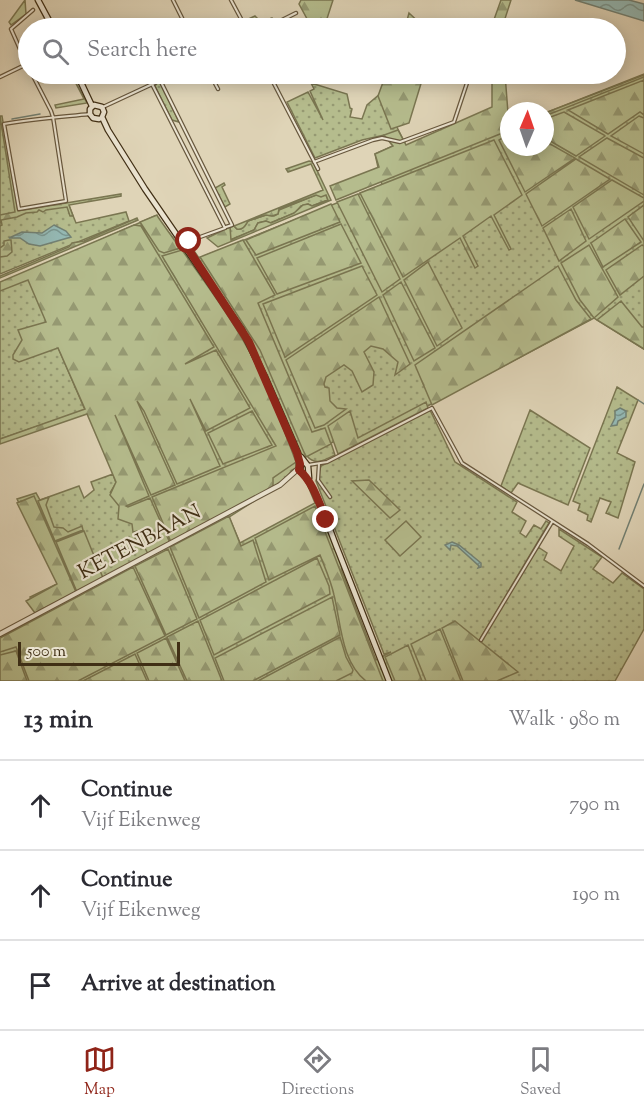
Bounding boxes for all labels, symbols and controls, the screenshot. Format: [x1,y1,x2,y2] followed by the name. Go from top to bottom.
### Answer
[18,18,626,84] search box
[39,35,72,68] icon: search
[87,35,197,67] text: Search here
[500,102,554,156] north arrow
[175,227,201,253] route start
[73,498,207,588] street label: KETENBAAN
[312,506,338,532] route end
[18,639,180,666] scale bar
[27,641,66,664] text: 500 m
[24,702,93,739] text: 13 min
[508,706,620,735] text: Walk · 980 m
[81,775,172,807] text: Continue
[24,789,57,822] icon: ahead
[569,791,620,820] text: 790 m
[81,807,201,836] text: Vijf Eikenweg
[81,865,172,897] text: Continue
[24,879,57,912] icon: ahead
[572,881,620,910] text: 190 m
[81,897,201,926] text: Vijf Eikenweg
[24,969,57,1002] icon: arrive
[81,969,276,1001] text: Arrive at destination
[83,1043,116,1102] tab: Map
[282,1043,354,1102] tab: Directions
[520,1043,561,1102] tab: Saved

